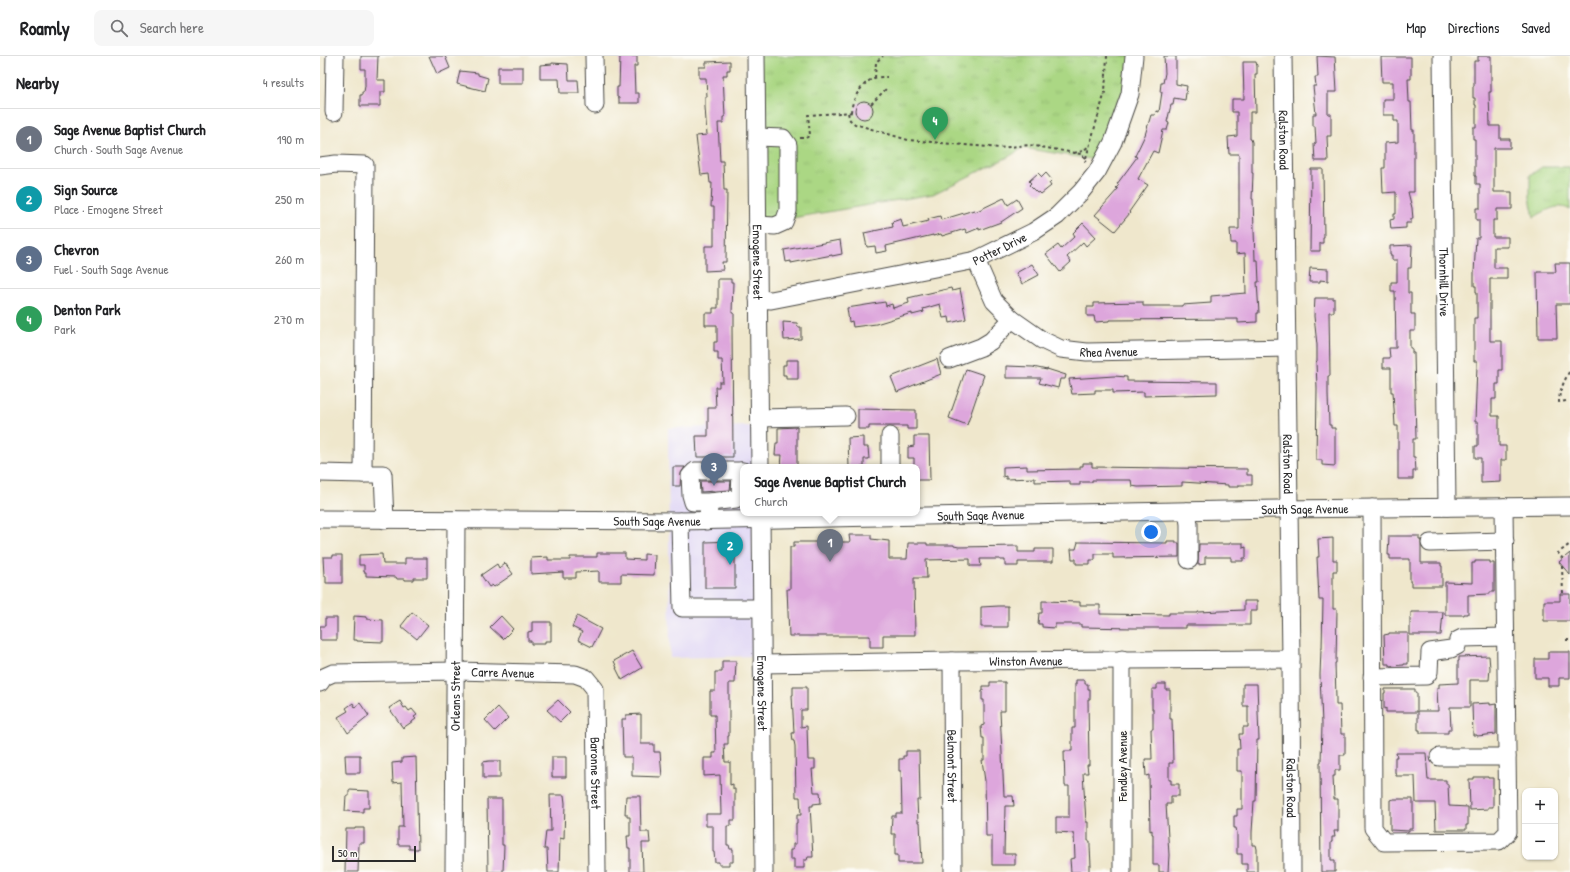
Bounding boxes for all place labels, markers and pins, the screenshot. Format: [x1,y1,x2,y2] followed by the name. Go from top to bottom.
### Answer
[922,107,948,140] pin: 4
[701,453,727,486] pin: 3
[817,529,843,562] pin: 1
[717,532,743,565] pin: 2

